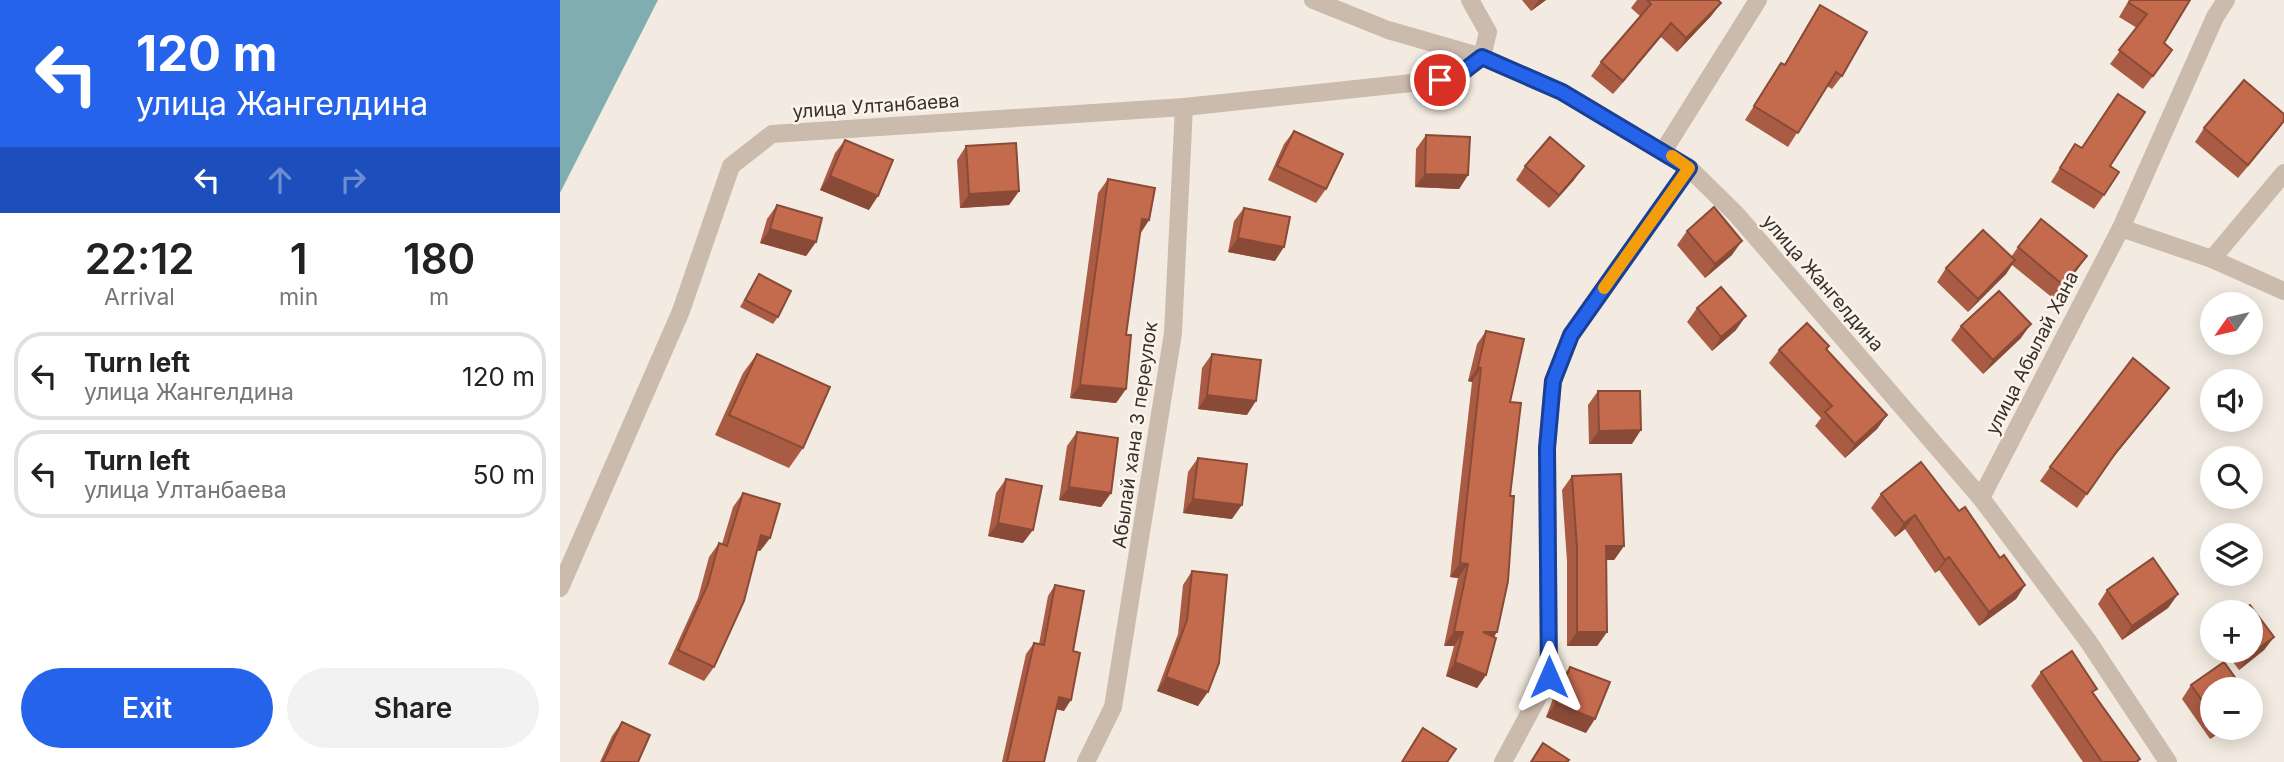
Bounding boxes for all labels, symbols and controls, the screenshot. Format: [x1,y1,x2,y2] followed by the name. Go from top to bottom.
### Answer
[136,24,277,83] text: 120 m
[21,28,112,119] icon: left
[1410,50,1470,110] pin
[1421,61,1459,99] icon: arrive
[136,84,428,123] text: улица Жангелдина
[792,89,960,123] street label: улица Ултанбаева
[188,161,226,199] icon: left
[261,161,299,199] icon: ahead
[334,161,372,199] icon: right
[1757,210,1889,356] street label: улица Жангелдина
[85,233,194,284] text: 22:12
[290,233,308,284] text: 1
[403,233,475,284] text: 180
[1981,267,2083,439] street label: улица Абылай Хана
[104,283,175,311] text: Arrival
[279,283,318,311] text: min
[429,283,449,311] text: m
[2200,292,2263,355] north arrow
[2200,292,2263,740] map controls
[1108,319,1162,550] street label: Абылай хана 3 переулок
[84,347,190,378] text: Turn left
[25,357,63,395] icon: left
[462,361,535,392] text: 120 m
[2200,369,2263,432] button: sound
[84,378,294,406] text: улица Жангелдина
[84,445,190,476] text: Turn left
[2200,446,2263,509] button: search
[25,455,63,493] icon: left
[473,459,535,490] text: 50 m
[84,476,287,504] text: улица Ултанбаева
[2200,523,2263,586] button: layers
[2200,600,2263,663] button: +
[1512,640,1586,714] position arrow
[21,668,273,748] button: Exit
[287,668,539,748] button: Share
[2200,677,2263,740] button: −

